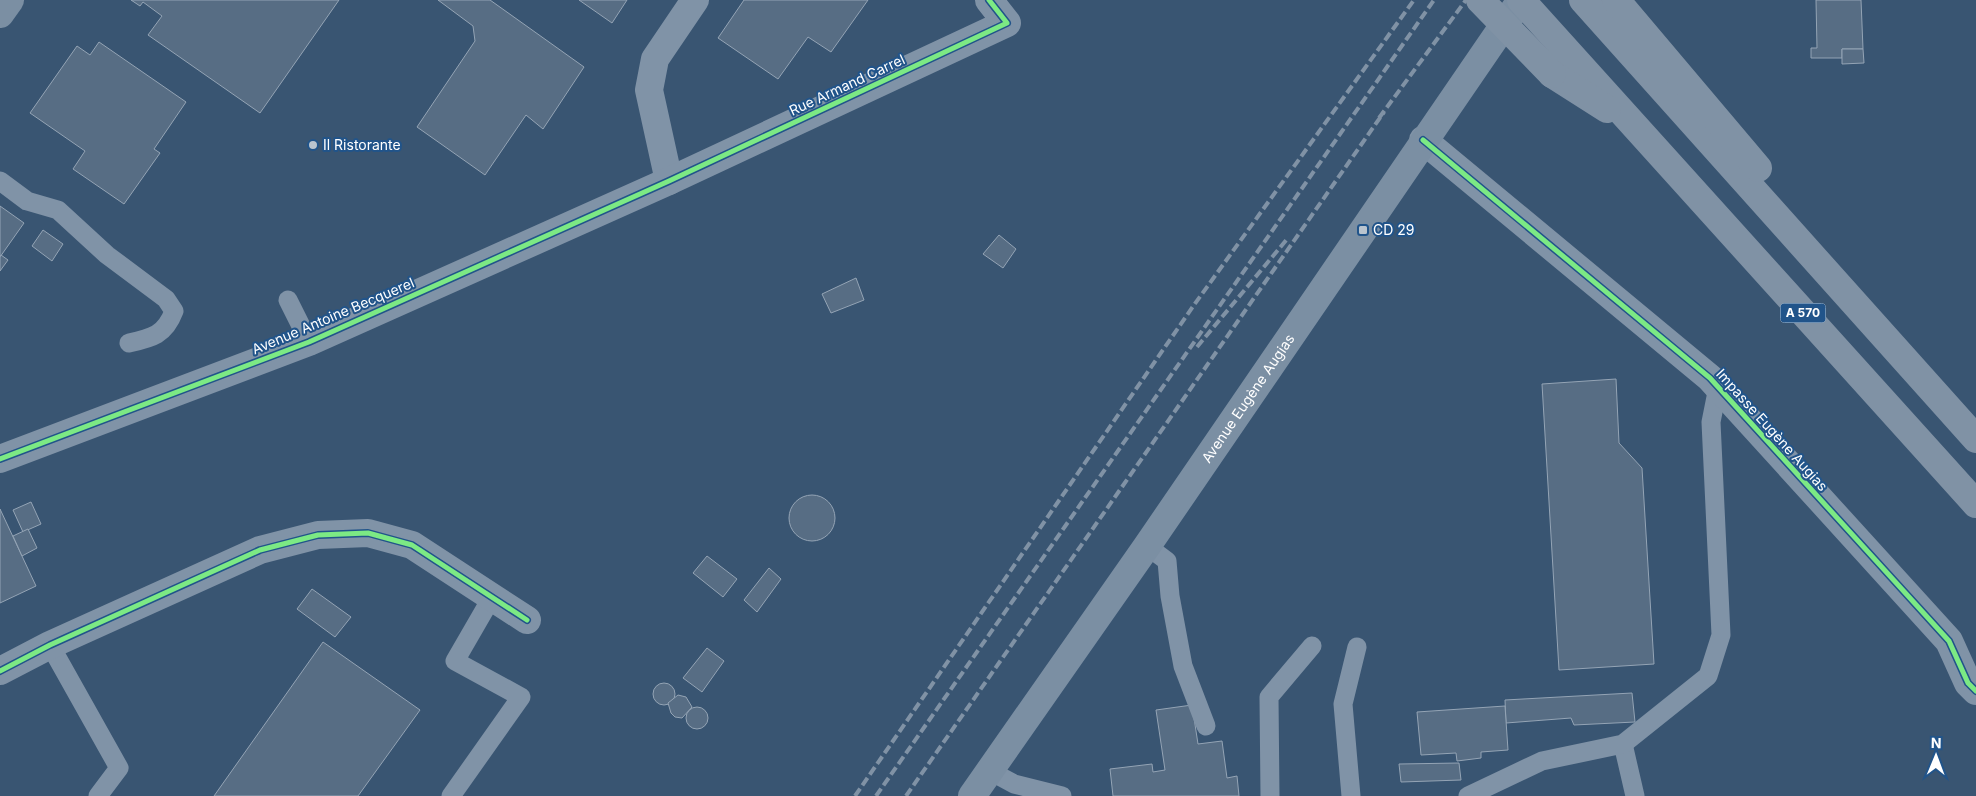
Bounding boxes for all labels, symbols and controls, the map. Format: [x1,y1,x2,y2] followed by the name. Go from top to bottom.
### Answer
[786,50,907,119] street label: Rue Armand Carrel
[323,136,401,153] place label: Il Ristorante
[307,139,319,151] marker: Il Ristorante
[1373,221,1415,238] place label: CD 29
[1357,224,1369,236] marker: CD 29
[249,274,416,357] street label: Avenue Antoine Becquerel
[1780,304,1826,322] road number: A 570
[1198,331,1298,466] street label: Avenue Eugène Augias
[1713,365,1832,494] street label: Impasse Eugène Augias
[1911,731,1961,781] north arrow
[1931,734,1942,751] text: N

